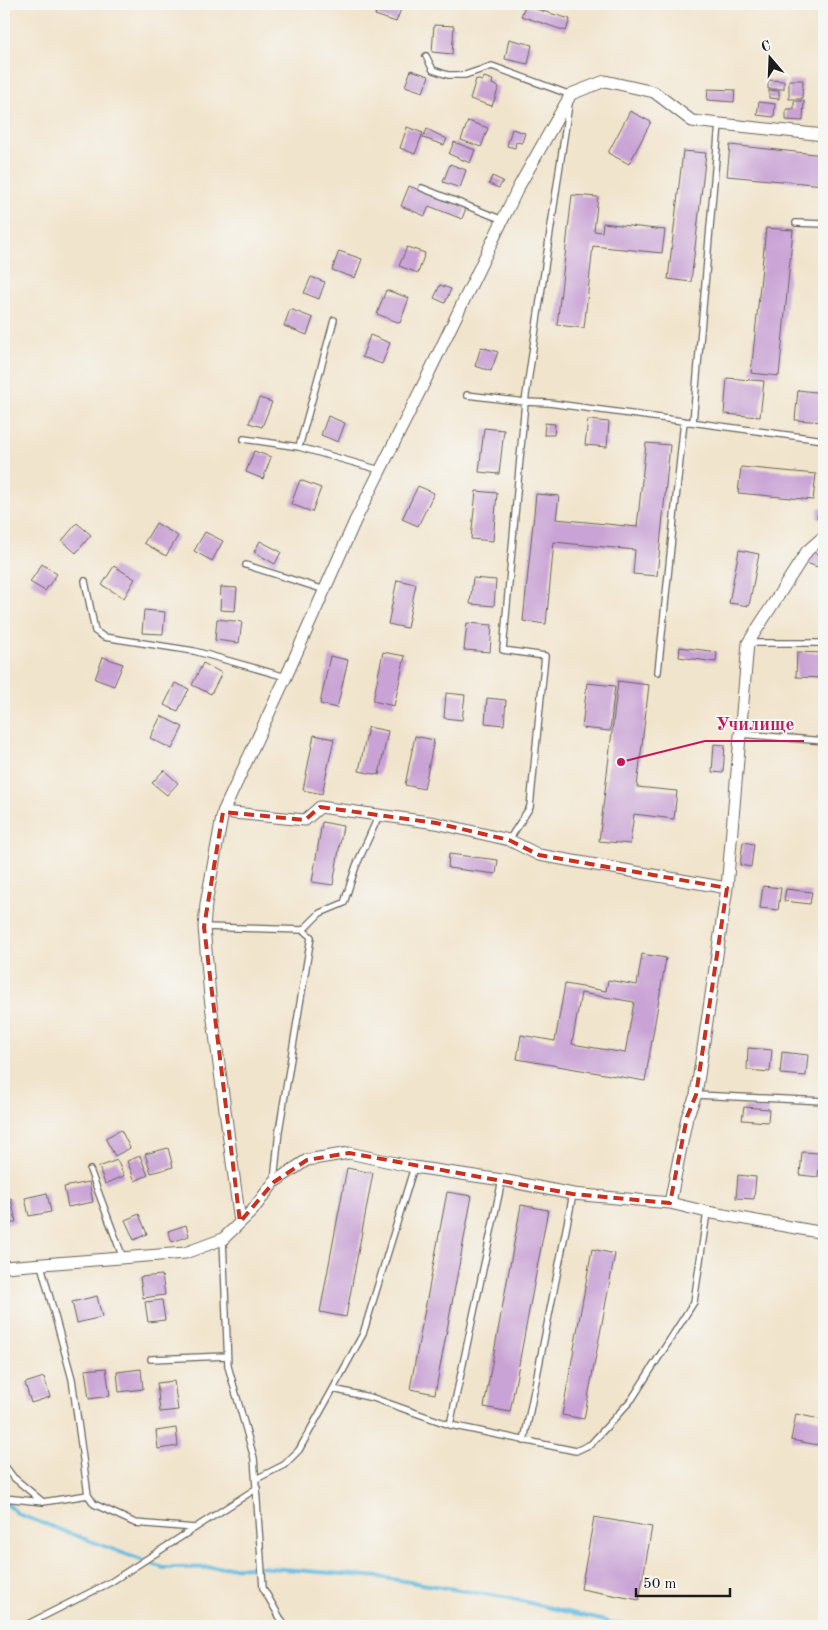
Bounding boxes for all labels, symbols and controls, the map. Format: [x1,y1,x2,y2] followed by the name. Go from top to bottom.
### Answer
[746,32,796,82] north arrow
[759,39,773,55] text: С
[705,707,804,741] callout: Училище
[715,716,795,735] text: Училище
[636,1565,729,1597] scale bar
[643,1577,677,1592] text: 50 m

